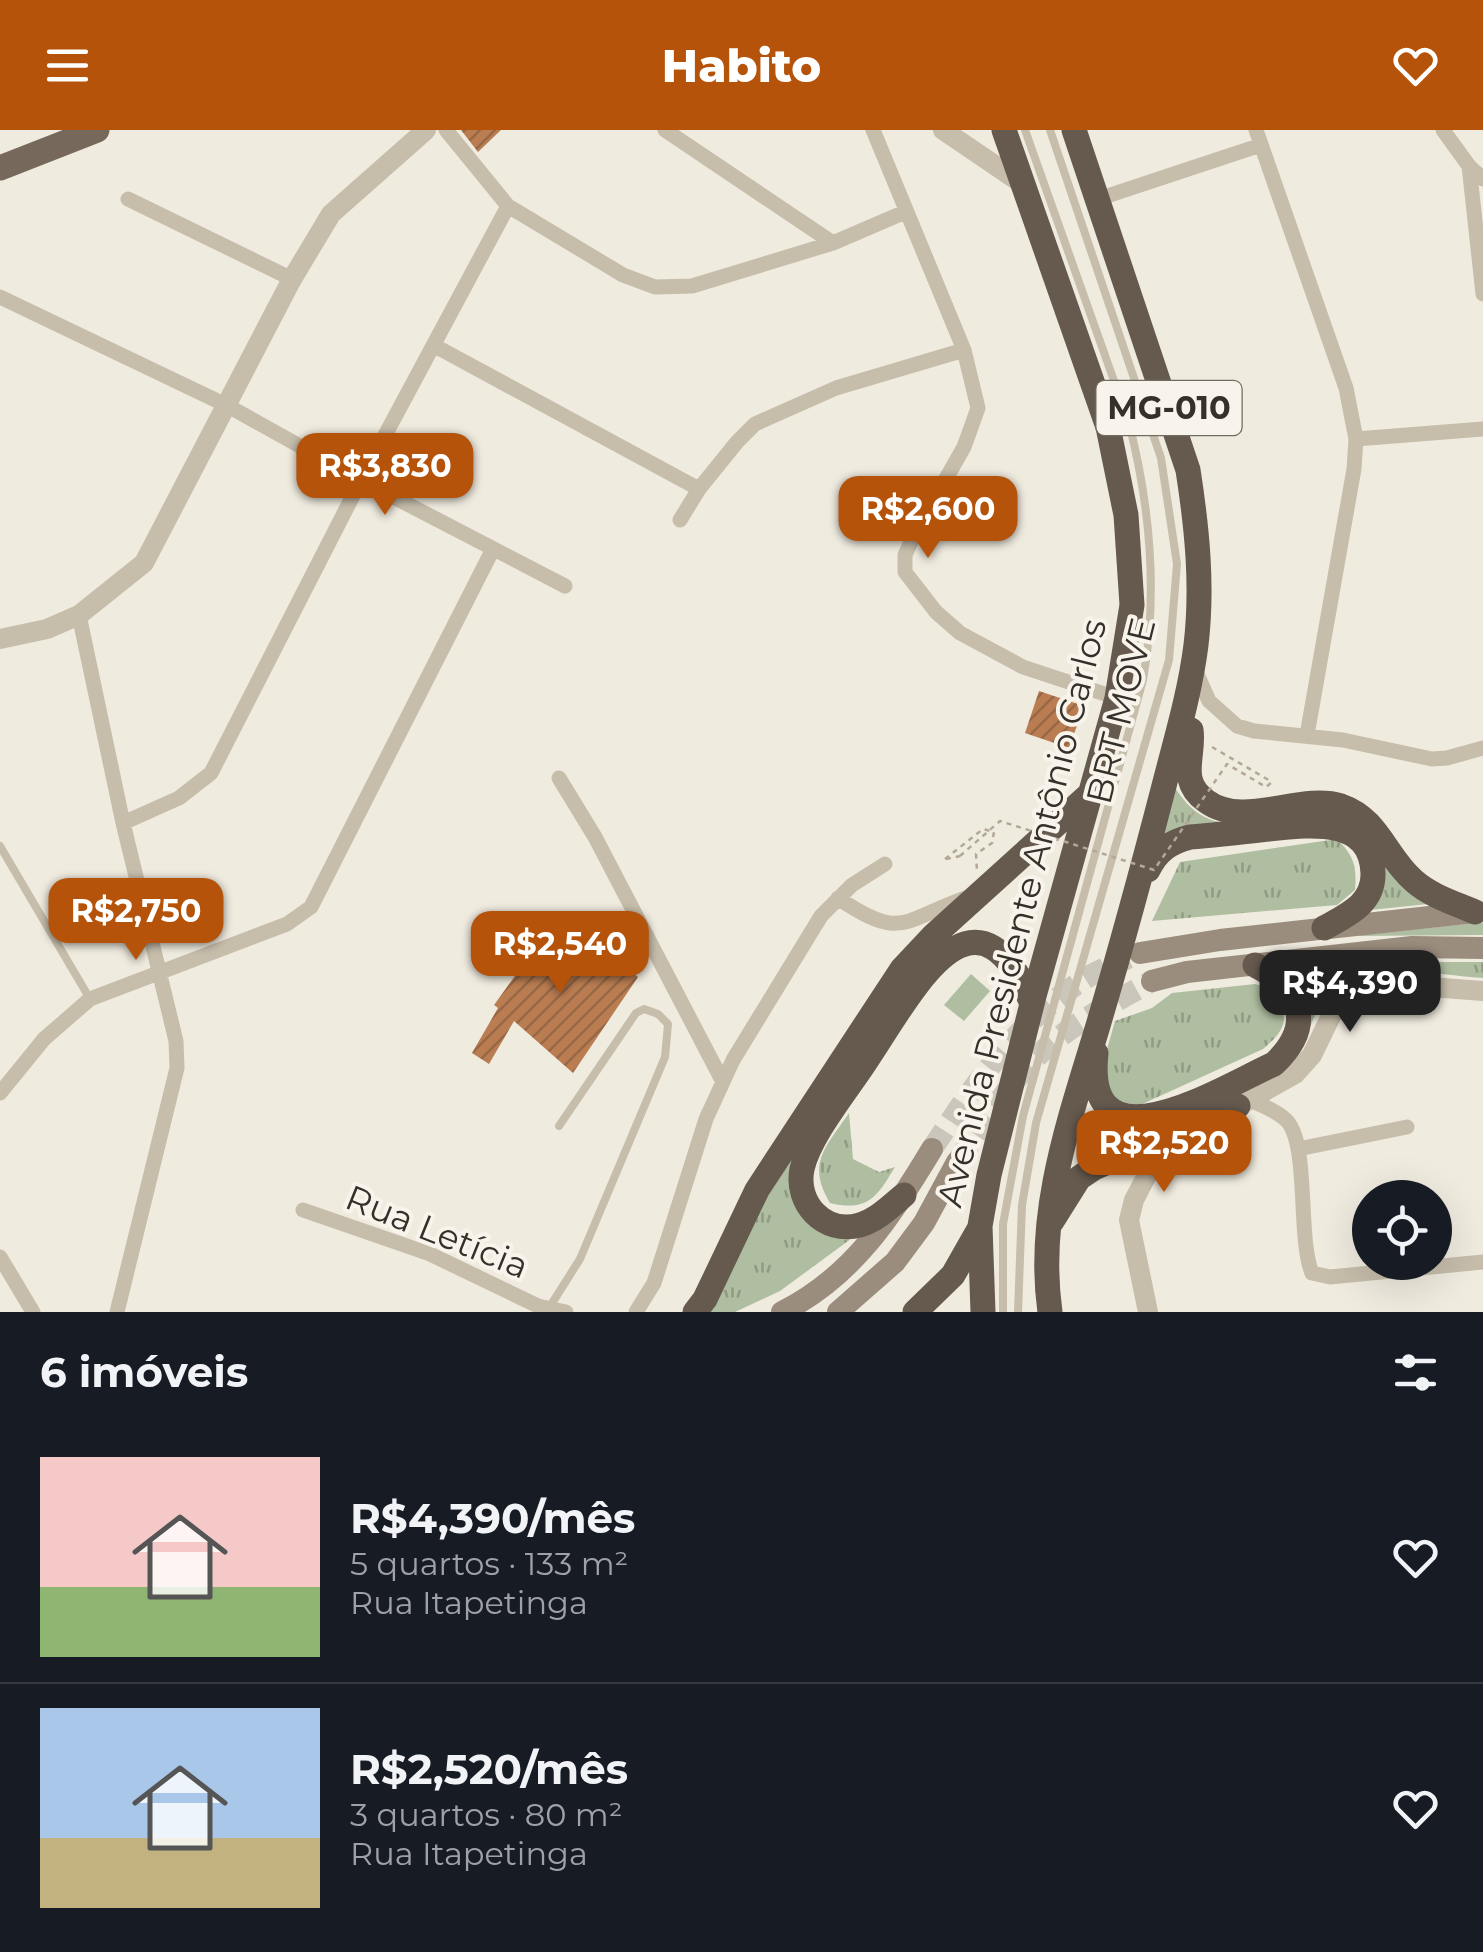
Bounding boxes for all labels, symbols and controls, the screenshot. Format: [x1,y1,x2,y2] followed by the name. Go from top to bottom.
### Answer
[40,38,95,93] icon: menu
[662,38,821,93] text: Habito
[1388,38,1443,93] icon: heart
[1096,381,1242,435] road number: MG-010
[293,433,477,518] pin: R$3,830
[318,446,452,485] text: R$3,830
[836,476,1020,561] pin: R$2,600
[861,489,995,528] text: R$2,600
[1077,614,1164,808] street label: BRT MOVE
[928,615,1115,1211] street label: Avenida Presidente Antônio Carlos
[44,878,228,963] pin: R$2,750
[70,891,202,930] text: R$2,750
[468,911,652,996] pin: R$2,540
[493,924,627,963] text: R$2,540
[1258,950,1442,1035] pin: R$4,390
[1282,963,1418,1002] text: R$4,390
[1072,1110,1256,1195] pin: R$2,520
[1098,1123,1230,1162] text: R$2,520
[340,1175,535,1288] street label: Rua Letícia
[1352,1180,1452,1280] map controls
[1352,1180,1452,1280] button: locate
[1388,1345,1443,1400] icon: filters
[40,1346,248,1398] text: 6 imóveis
[350,1492,635,1544] text: R$4,390/mês
[120,1497,240,1617] icon: home
[1388,1530,1443,1585] icon: heart
[350,1544,628,1583] text: 5 quartos · 133 m²
[350,1583,588,1622] text: Rua Itapetinga
[350,1743,628,1795] text: R$2,520/mês
[120,1748,240,1868] icon: home
[1388,1781,1443,1836] icon: heart
[350,1795,622,1834] text: 3 quartos · 80 m²
[350,1834,588,1873] text: Rua Itapetinga

